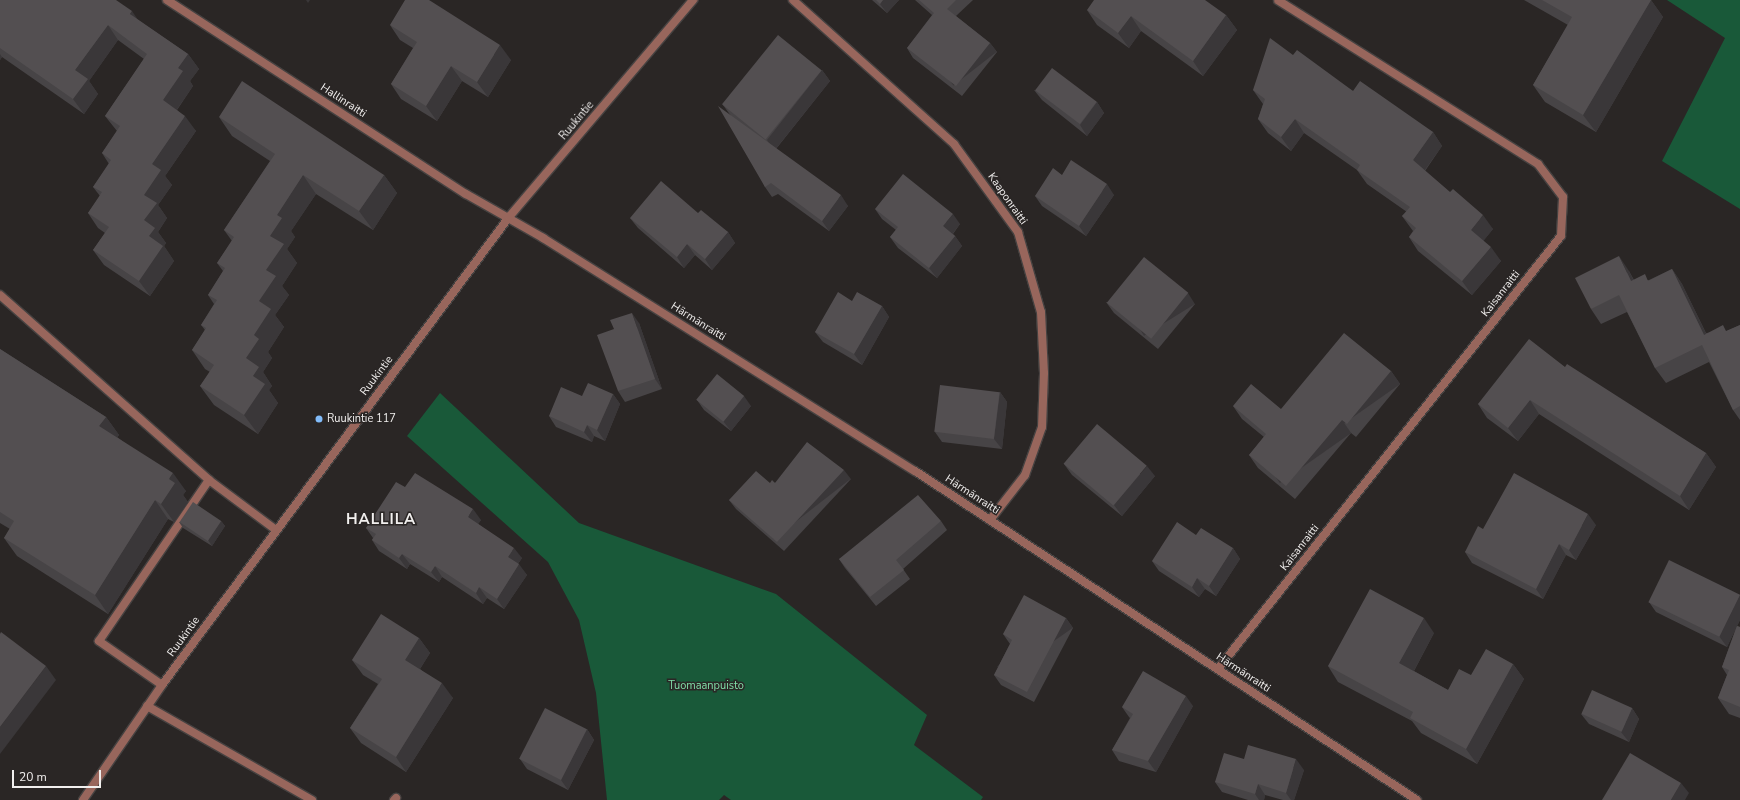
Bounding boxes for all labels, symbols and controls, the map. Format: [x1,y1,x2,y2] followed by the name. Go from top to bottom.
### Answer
[318,81,368,121] street label: Hallinraitti
[557,99,597,143] street label: Ruukintie
[984,171,1030,227] street label: Kaaponraitti
[1479,268,1523,320] street label: Kaisanraitti
[668,300,728,344] street label: Härmänraitti
[358,354,396,398] street label: Ruukintie
[327,412,396,426] place label: Ruukintie 117
[314,414,324,424] marker: Ruukintie 117
[942,473,1002,517] street label: Härmänraitti
[346,511,416,529] district label: HALLILA
[1278,522,1322,574] street label: Kaisanraitti
[165,614,203,660] street label: Ruukintie
[1213,651,1273,695] street label: Härmänraitti
[668,679,744,693] park label: Tuomaanpuisto
[14,762,103,788] scale bar
[19,769,47,785] text: 20 m

